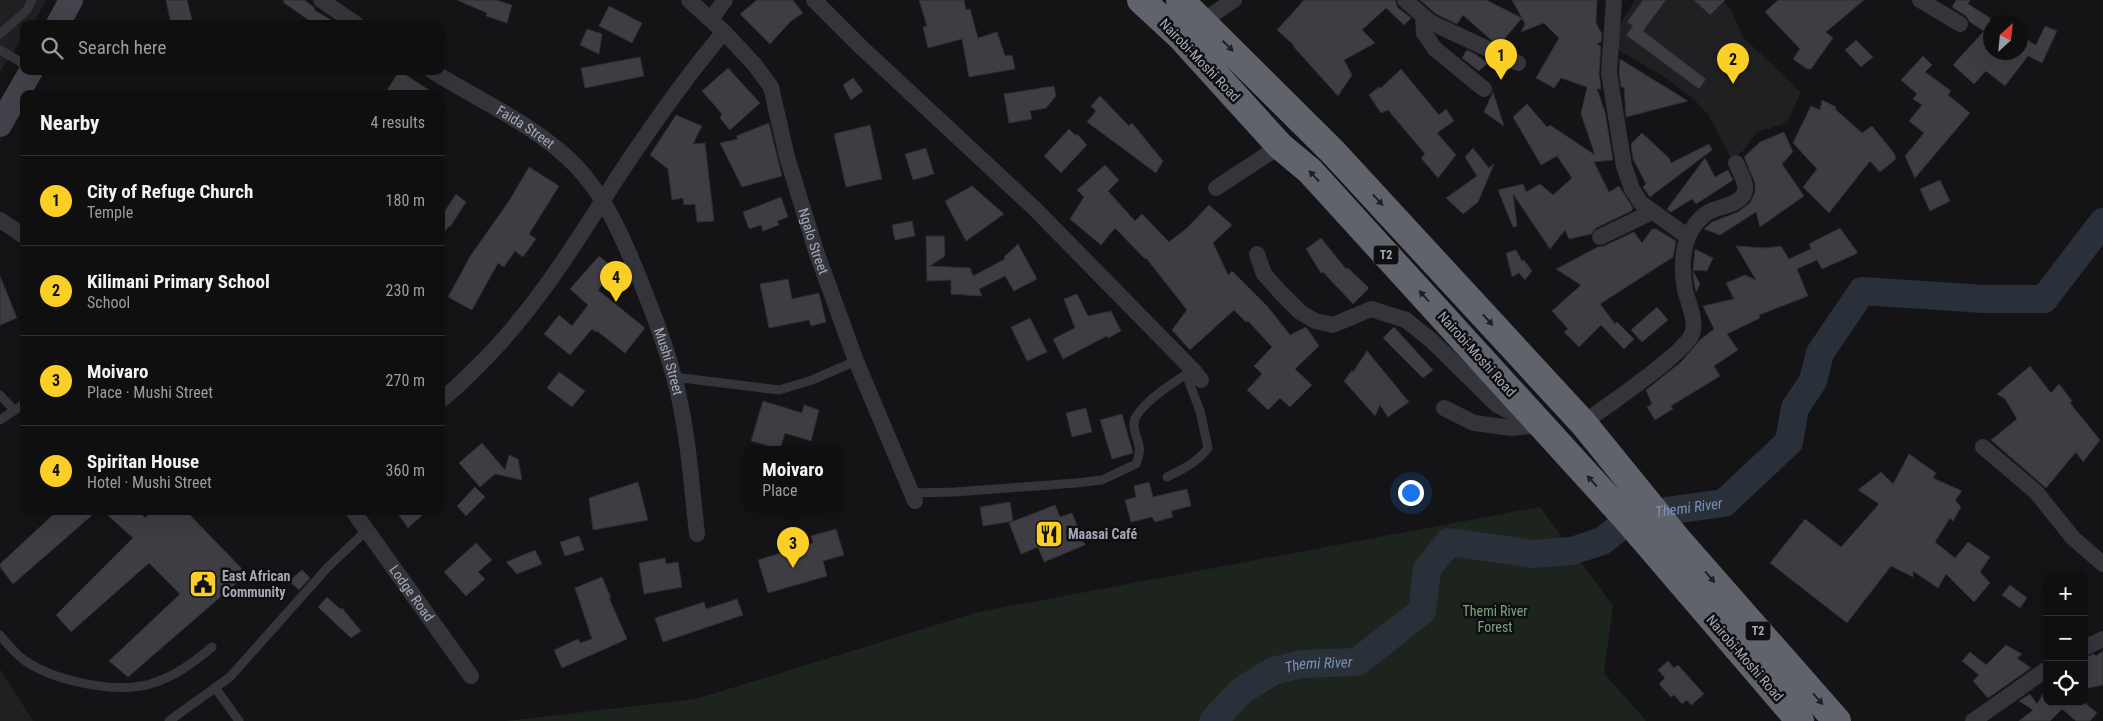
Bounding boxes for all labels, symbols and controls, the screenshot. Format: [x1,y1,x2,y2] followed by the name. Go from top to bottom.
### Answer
[1157,15,1243,105] street label: Nairobi-Moshi Road
[1983,15,2028,60] north arrow
[20,20,445,75] search box
[38,34,66,62] icon: search
[78,36,166,59] text: Search here
[1485,39,1517,80] pin: 1
[1222,40,1234,52] one-way arrow
[1717,43,1749,84] pin: 2
[494,102,558,152] street label: Faida Street
[40,111,99,135] text: Nearby
[370,113,425,132] text: 4 results
[1308,170,1320,182] one-way arrow
[87,180,253,203] text: City of Refuge Church
[52,191,60,210] text: 1
[386,191,425,210] text: 180 m
[1372,194,1384,206] one-way arrow
[87,203,133,222] text: Temple
[795,206,832,277] street label: Ngalo Street
[1374,246,1398,264] road number: T2
[600,261,632,302] pin: 4
[87,270,270,293] text: Kilimani Primary School
[52,281,60,300] text: 2
[386,281,425,300] text: 230 m
[1418,290,1430,302] one-way arrow
[87,293,130,312] text: School
[1435,308,1519,400] street label: Nairobi-Moshi Road
[1482,313,1494,325] one-way arrow
[651,325,686,397] street label: Mushi Street
[87,360,148,383] text: Moivaro
[52,371,60,390] text: 3
[386,371,425,390] text: 270 m
[87,383,213,402] text: Place · Mushi Street
[744,446,842,511] popup
[87,450,199,473] text: Spiritan House
[762,458,824,481] text: Moivaro
[52,461,60,480] text: 4
[386,461,425,480] text: 360 m
[87,473,212,492] text: Hotel · Mushi Street
[1586,475,1598,487] one-way arrow
[1398,480,1424,506] your location
[762,481,797,500] text: Place
[1654,494,1724,521] water label: Themi River
[1034,519,1064,549] restaurant icon: Maasai Café
[1068,526,1138,542] place label: Maasai Café
[777,527,809,568] pin: 3
[386,562,437,624] street label: Lodge Road
[222,568,290,600] place label: East African Community
[188,569,218,599] public building icon: East African Community
[1704,570,1716,582] one-way arrow
[2043,571,2088,706] map controls
[2043,571,2088,616] button: +
[1463,603,1527,635] park label: Themi River Forest
[1703,612,1787,704] street label: Nairobi-Moshi Road
[2043,616,2088,661] button: −
[1746,622,1770,640] road number: T2
[1283,653,1353,677] water label: Themi River
[2043,661,2088,706] button: locate
[1812,692,1823,705] one-way arrow

